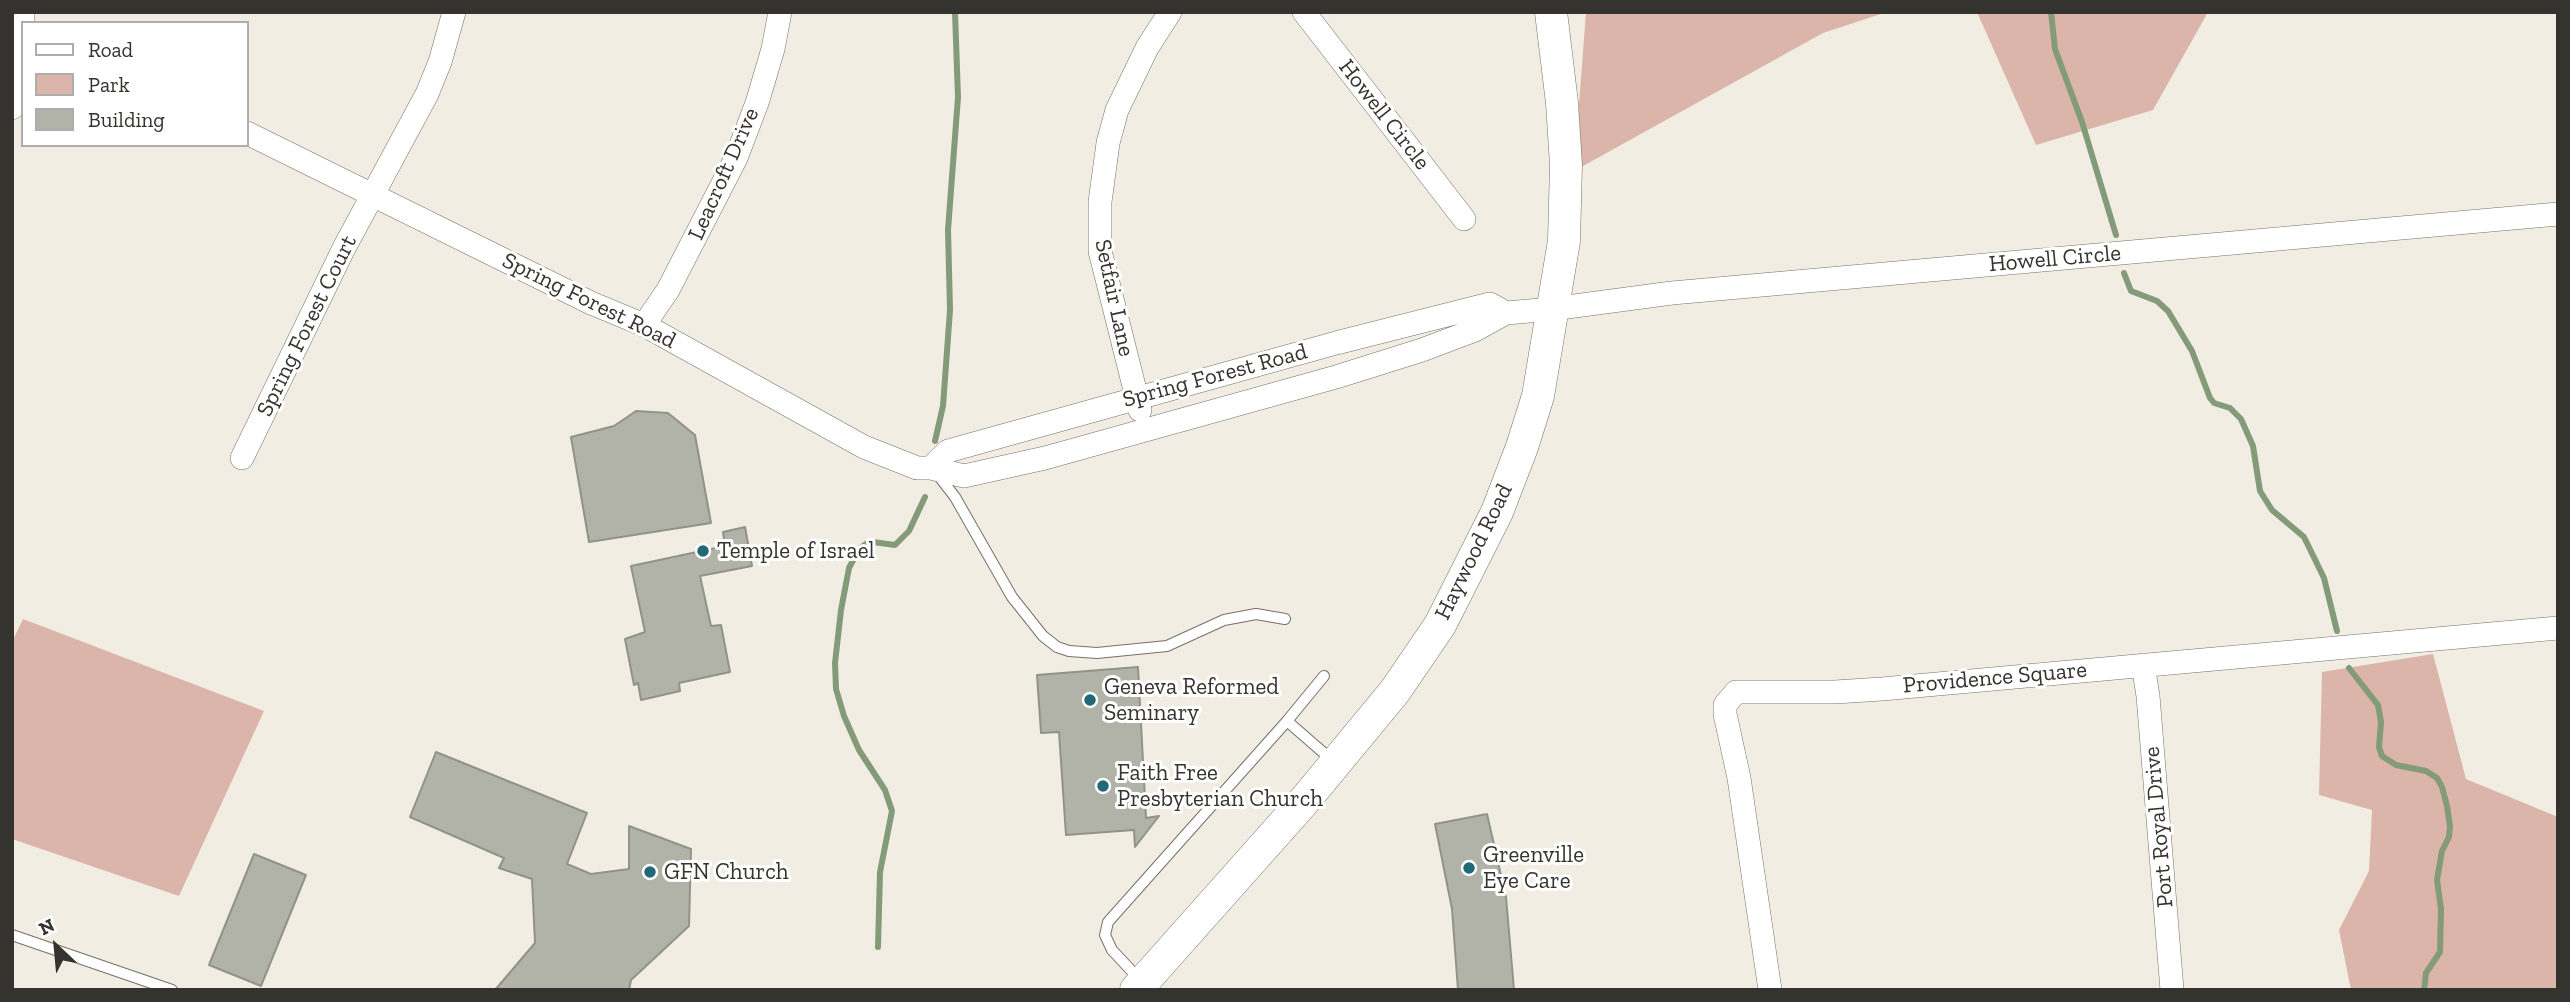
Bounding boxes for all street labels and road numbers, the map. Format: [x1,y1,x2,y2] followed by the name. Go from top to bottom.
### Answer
[1332,54,1436,176] street label: Howell Circle
[683,104,765,244] street label: Leacroft Drive
[251,231,363,421] street label: Spring Forest Court
[1088,237,1140,359] street label: Setfair Lane
[1988,239,2122,279] street label: Howell Circle
[498,247,680,355] street label: Spring Forest Road
[1120,338,1310,414] street label: Spring Forest Road
[1429,480,1519,624] street label: Haywood Road
[1902,656,2088,700] street label: Providence Square
[2138,745,2180,909] street label: Port Royal Drive

